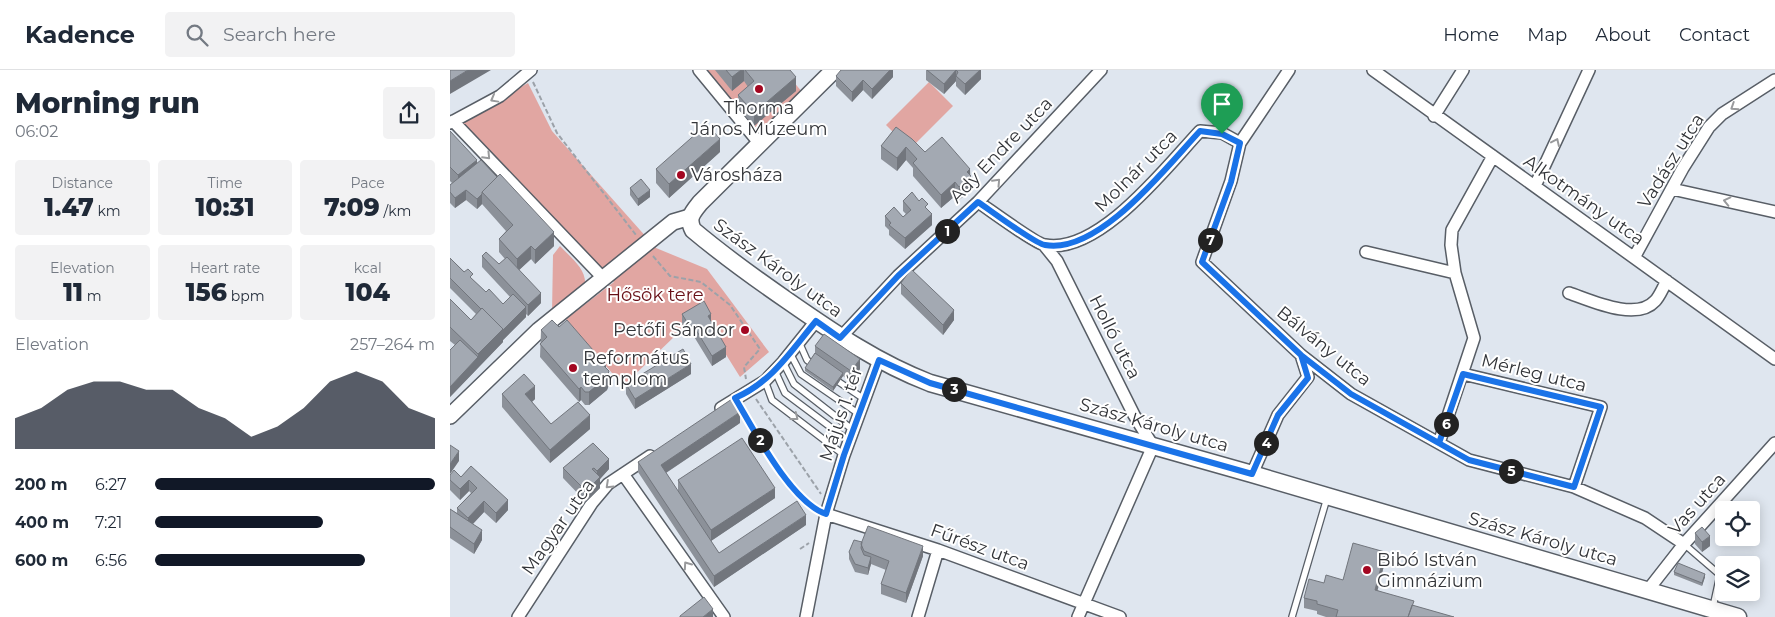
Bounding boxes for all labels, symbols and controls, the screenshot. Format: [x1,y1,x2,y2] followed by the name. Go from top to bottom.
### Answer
[165,12,515,57] search box
[25,20,135,49] text: Kadence
[183,21,211,49] icon: search
[223,23,336,46] text: Search here
[1443,24,1499,46] text: Home
[1527,24,1567,46] text: Map
[1595,24,1651,46] text: About
[1679,24,1750,46] text: Contact
[753,83,765,95] marker: Thorma János Múzeum
[1201,83,1243,134] pin
[15,86,200,120] text: Morning run
[383,87,435,139] button: share
[1208,90,1236,118] icon: arrive
[490,92,499,102] one-way arrow
[945,93,1057,207] street label: Ady Endre utca
[690,97,827,140] place label: Thorma János Múzeum
[1731,101,1740,110] one-way arrow
[1633,110,1709,212] street label: Vadász utca
[15,122,58,141] text: 06:02
[1090,125,1182,217] street label: Molnár utca
[1550,138,1560,147] one-way arrow
[481,150,490,159] one-way arrow
[1519,150,1649,250] street label: Alkotmány utca
[691,164,783,186] place label: Városháza
[675,169,687,181] marker: Városháza
[52,174,113,192] text: Distance
[207,174,243,192] text: Time
[351,174,385,192] text: Pace
[991,179,1000,188] one-way arrow
[44,192,94,222] text: 1.47
[195,192,255,222] text: 10:31
[324,192,380,222] text: 7:09
[1723,196,1732,207] one-way arrow
[94,202,121,220] text: km
[380,202,411,220] text: /km
[709,214,847,322] street label: Szász Károly utca
[934,218,960,244] pin: 1
[945,222,950,240] text: 1
[1198,228,1222,252] pin: 7
[1206,231,1215,249] text: 7
[50,259,115,277] text: Elevation
[190,259,260,277] text: Heart rate
[354,259,382,277] text: kcal
[63,277,83,307] text: 11
[185,277,227,307] text: 156
[345,277,390,307] text: 104
[606,284,704,306] park label: Hősök tere
[83,287,102,305] text: m
[227,287,265,305] text: bpm
[1084,291,1146,383] street label: Holló utca
[1272,301,1376,391] street label: Bálvány utca
[613,319,735,341] place label: Petőfi Sándor
[739,324,751,336] marker: Petőfi Sándor
[15,335,89,354] text: Elevation
[350,335,435,354] text: 257–264 m
[583,347,689,390] place label: Református templom
[1479,349,1589,397] street label: Mérleg utca
[567,362,579,374] marker: Református templom
[815,364,867,464] street label: Május 1. tér
[942,376,966,402] pin: 3
[950,380,959,398] text: 3
[1077,393,1231,457] street label: Szász Károly utca
[789,411,799,420] one-way arrow
[1434,412,1458,436] pin: 6
[1442,415,1451,433] text: 6
[748,428,772,452] pin: 2
[1254,430,1278,456] pin: 4
[756,431,765,449] text: 2
[1262,434,1271,452] text: 4
[1498,458,1524,484] pin: 5
[1507,462,1516,480] text: 5
[1664,469,1730,539] street label: Vas utca
[15,475,67,494] text: 200 m
[95,475,127,494] text: 6:27
[517,475,599,579] street label: Magyar utca
[605,479,614,488] one-way arrow
[1715,501,1760,601] map controls
[1715,501,1760,546] button: locate
[1466,507,1620,571] street label: Szász Károly utca
[15,513,69,532] text: 400 m
[95,513,122,532] text: 7:21
[928,519,1032,575] street label: Fűrész utca
[1377,549,1483,592] place label: Bibó István Gimnázium
[15,551,68,570] text: 600 m
[95,551,127,570] text: 6:56
[1715,556,1760,601] button: layers
[684,561,693,571] one-way arrow
[1361,564,1373,576] marker: Bibó István Gimnázium

